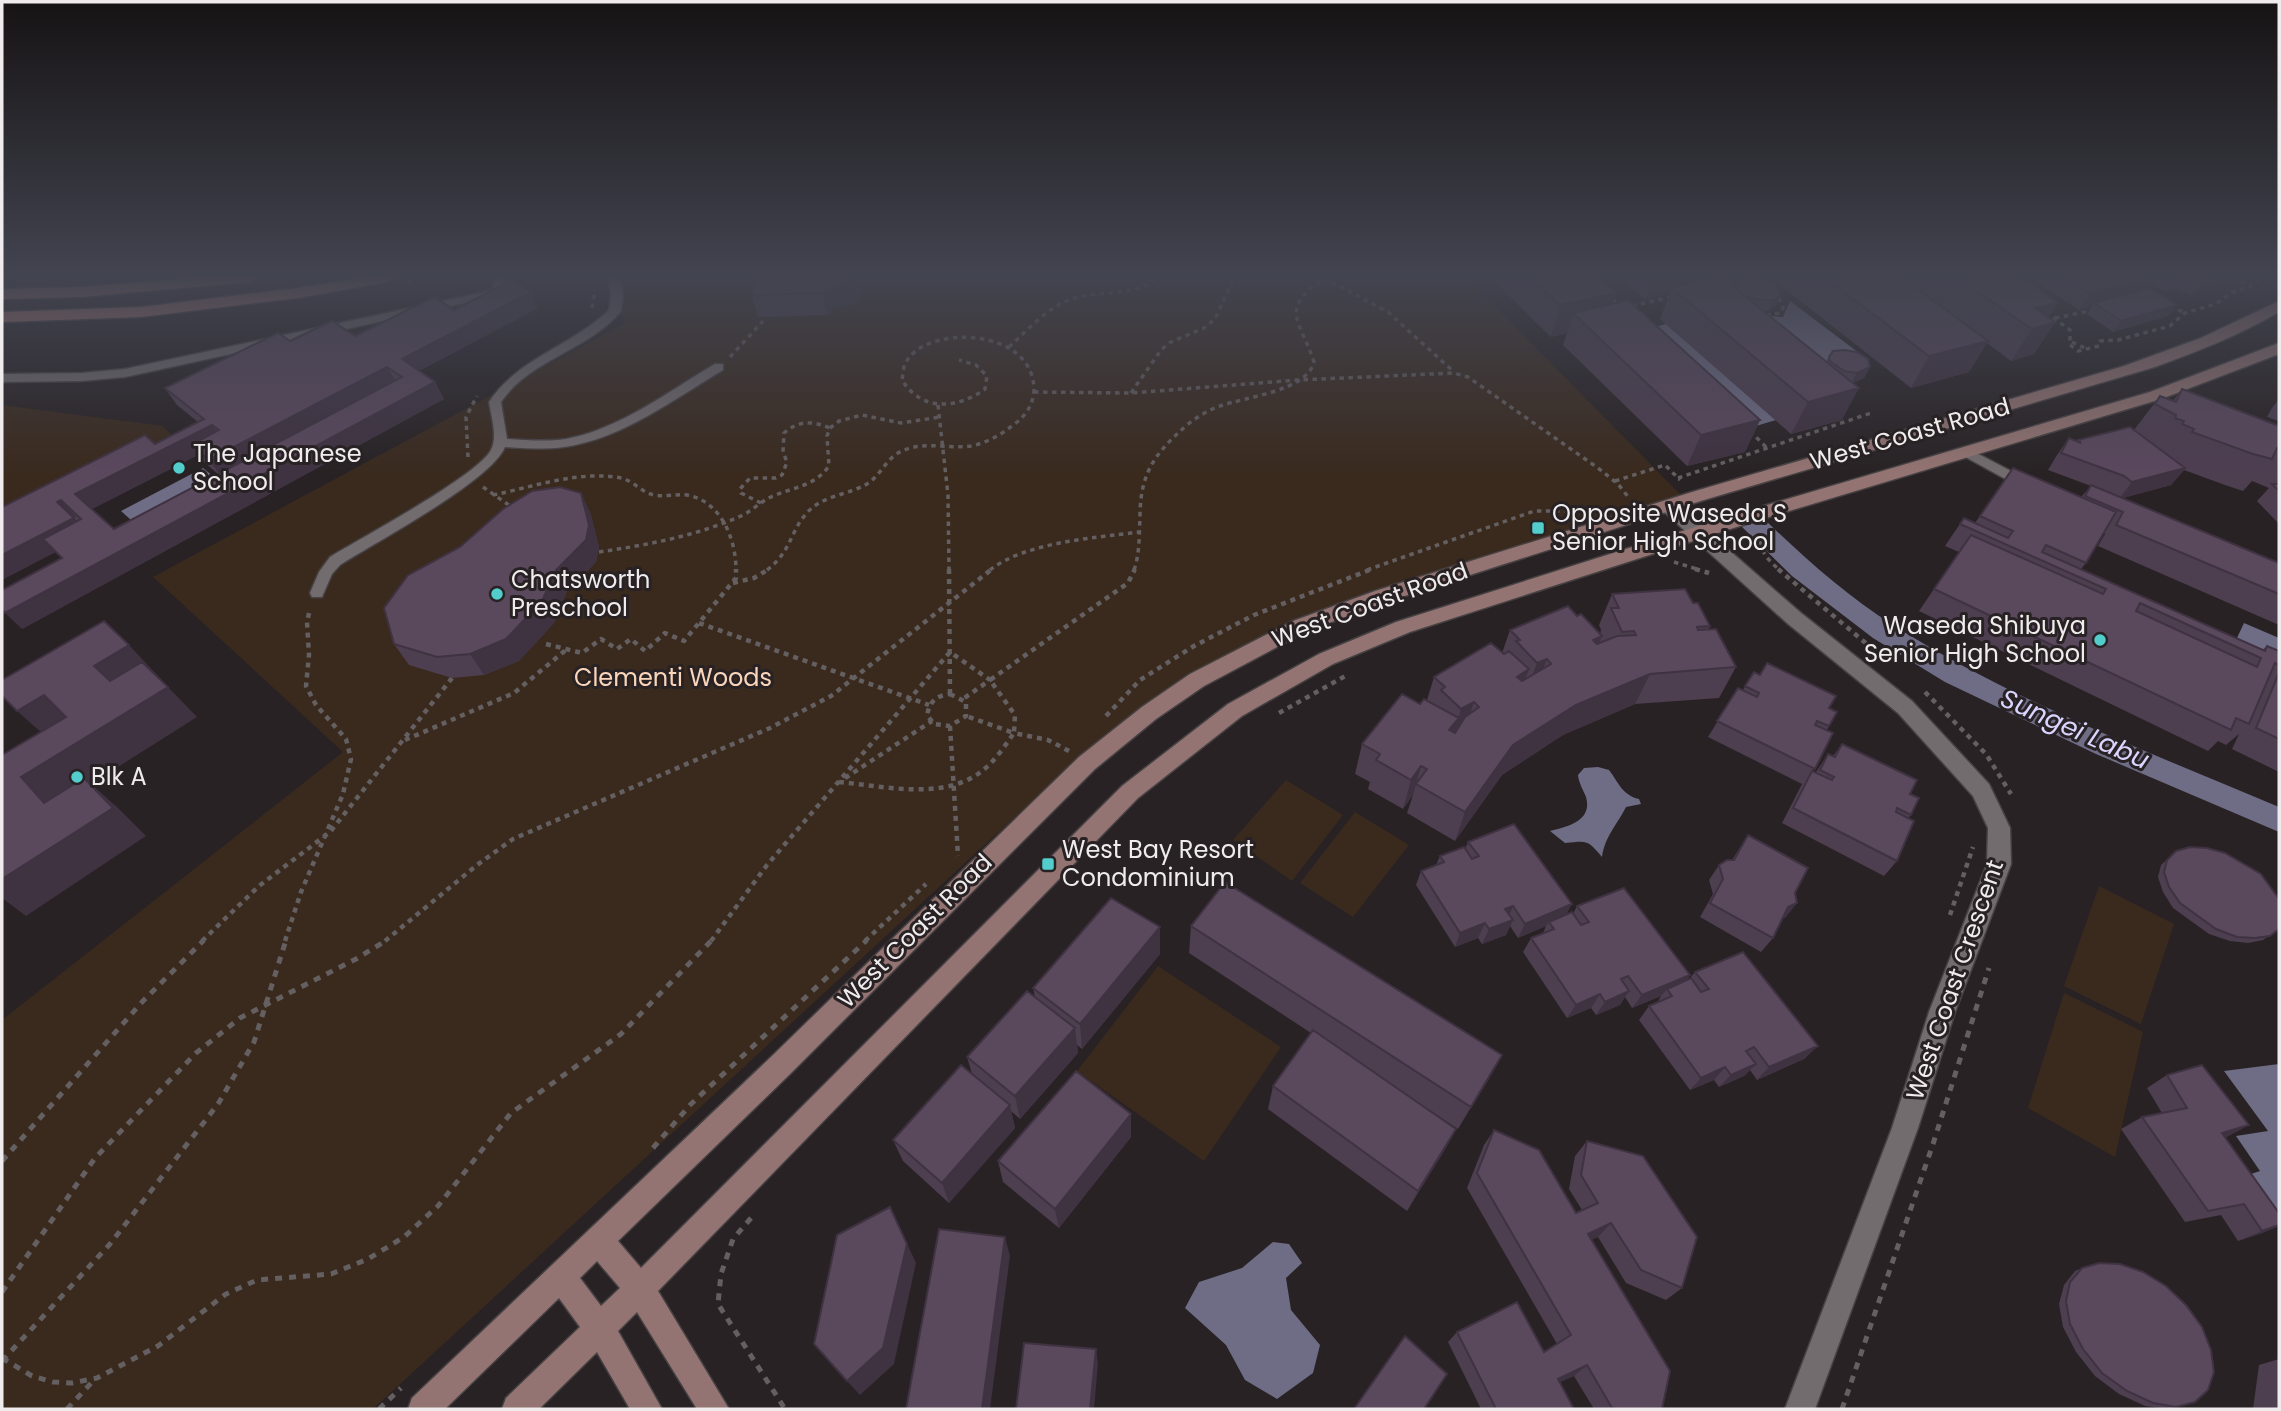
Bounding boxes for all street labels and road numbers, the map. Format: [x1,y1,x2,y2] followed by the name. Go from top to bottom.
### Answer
[1806,389,2014,478] street label: West Coast Road
[1267,554,1472,655] street label: West Coast Road
[830,846,999,1015] street label: West Coast Road
[1898,855,2011,1104] street label: West Coast Crescent

